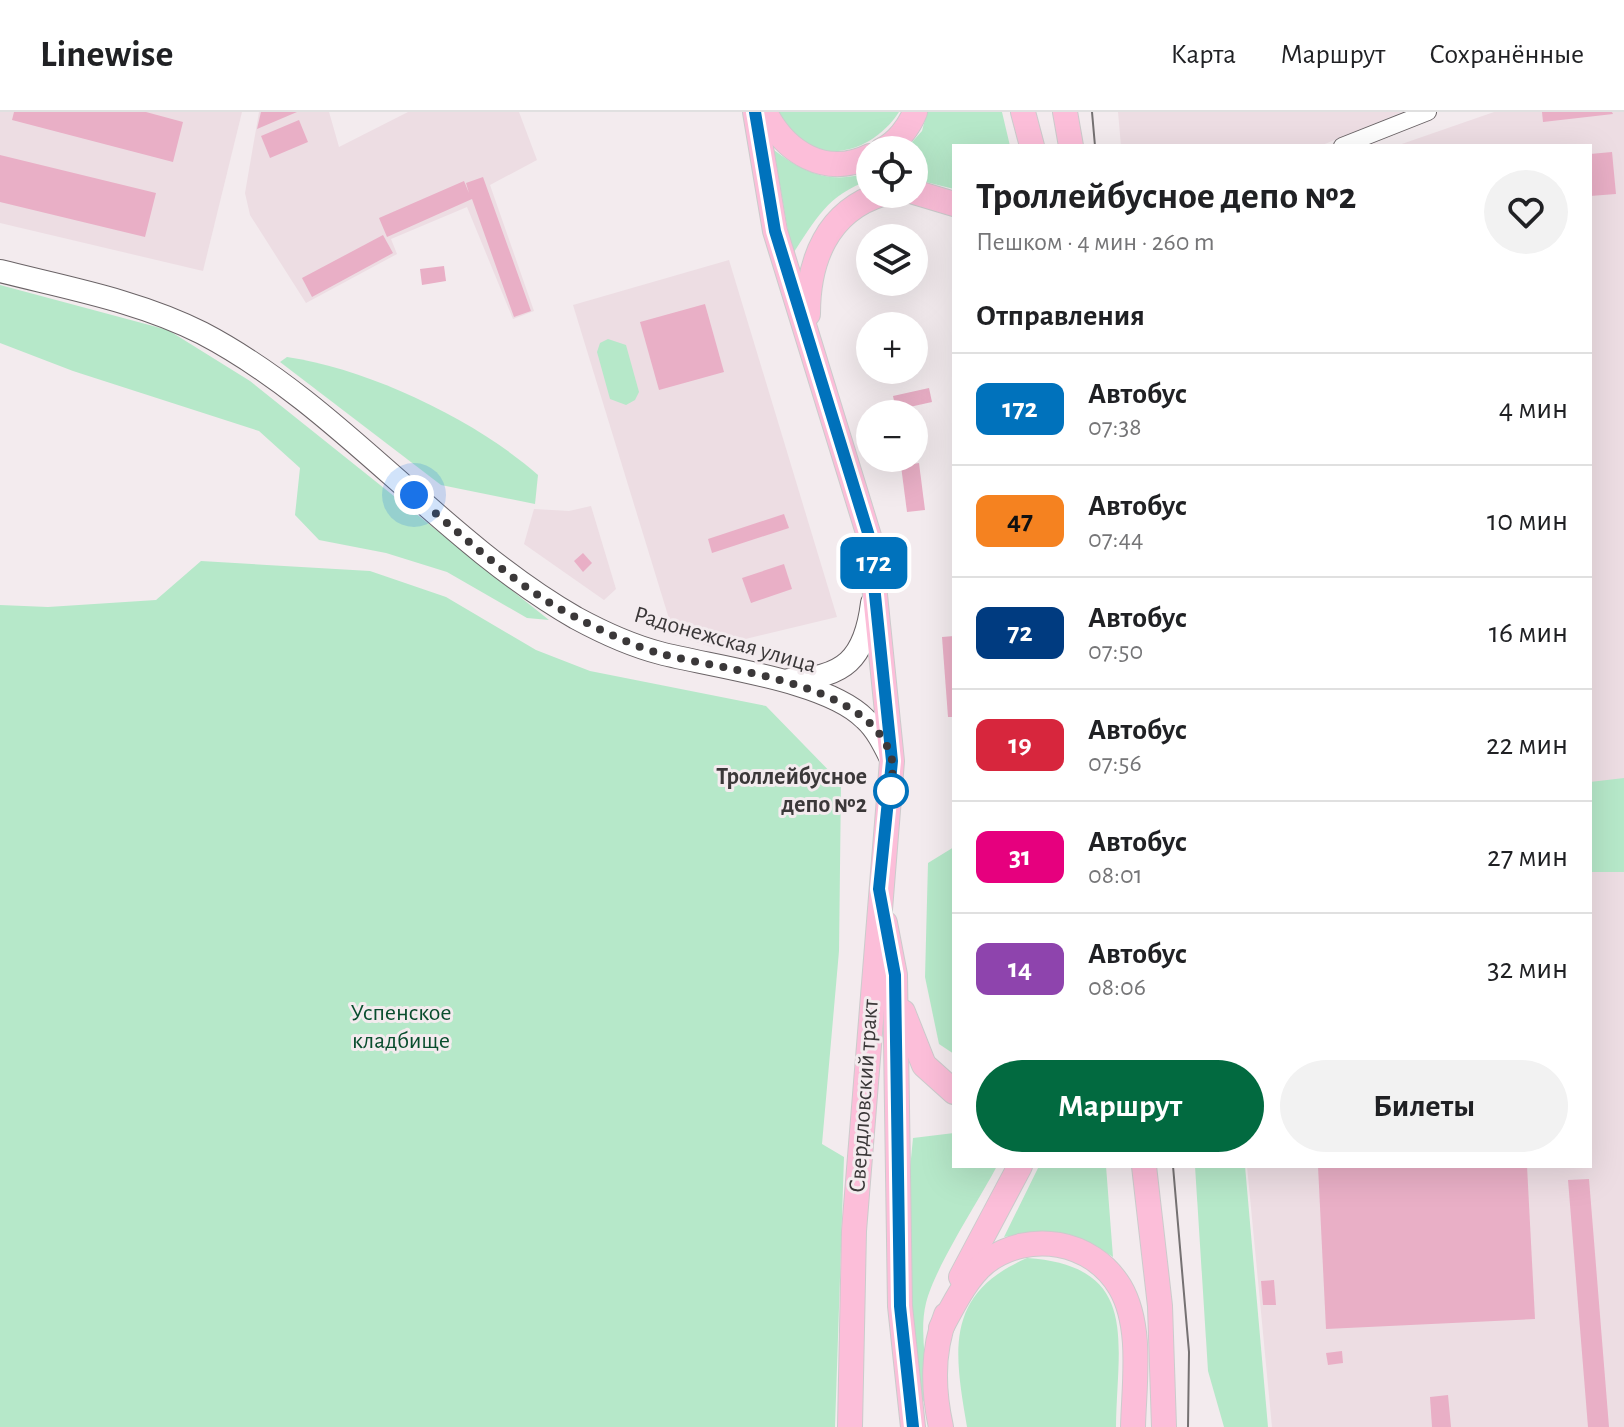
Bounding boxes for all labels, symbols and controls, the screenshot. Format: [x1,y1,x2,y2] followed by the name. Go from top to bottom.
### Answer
[40,36,173,74] text: Linewise
[1170,41,1236,69] text: Карта
[1280,41,1385,69] text: Маршрут
[1429,41,1584,69] text: Сохранённые
[856,136,928,472] map controls
[856,136,928,208] button: locate
[1484,170,1568,254] button: heart
[976,178,1356,216] text: Троллейбусное депо №2
[856,224,928,296] button: layers
[976,229,1215,255] text: Пешком · 4 мин · 260 m
[976,301,1145,331] text: Отправления
[856,312,928,384] button: +
[1088,379,1187,409] text: Автобус
[1499,394,1568,424] text: 4 мин
[1002,395,1038,423] text: 172
[856,400,928,472] button: −
[1088,414,1142,440] text: 07:38
[394,475,434,515] your location
[1088,491,1187,521] text: Автобус
[1487,506,1568,536] text: 10 мин
[1007,507,1033,535] text: 47
[1088,526,1144,552] text: 07:44
[828,537,920,589] line badge: 172
[856,549,892,577] text: 172
[631,602,819,678] street label: Радонежская улица
[1088,603,1187,633] text: Автобус
[1489,618,1568,648] text: 16 мин
[1007,619,1033,647] text: 72
[1088,638,1143,664] text: 07:50
[1088,715,1187,745] text: Автобус
[1486,730,1568,760] text: 22 мин
[1008,731,1032,759] text: 19
[1088,750,1142,776] text: 07:56
[716,765,867,817] place label: Троллейбусное депо №2
[874,774,908,808] marker: Троллейбусное депо №2
[1088,827,1187,857] text: Автобус
[1487,842,1568,872] text: 27 мин
[1009,843,1031,871] text: 31
[1088,862,1143,888] text: 08:01
[1088,939,1187,969] text: Автобус
[1487,954,1568,984] text: 32 мин
[1008,955,1032,983] text: 14
[1088,974,1146,1000] text: 08:06
[845,998,883,1194] street label: Свердловский тракт
[350,1001,452,1053] park label: Успенское кладбище
[976,1060,1264,1152] button: Маршрут
[1280,1060,1568,1152] button: Билеты

